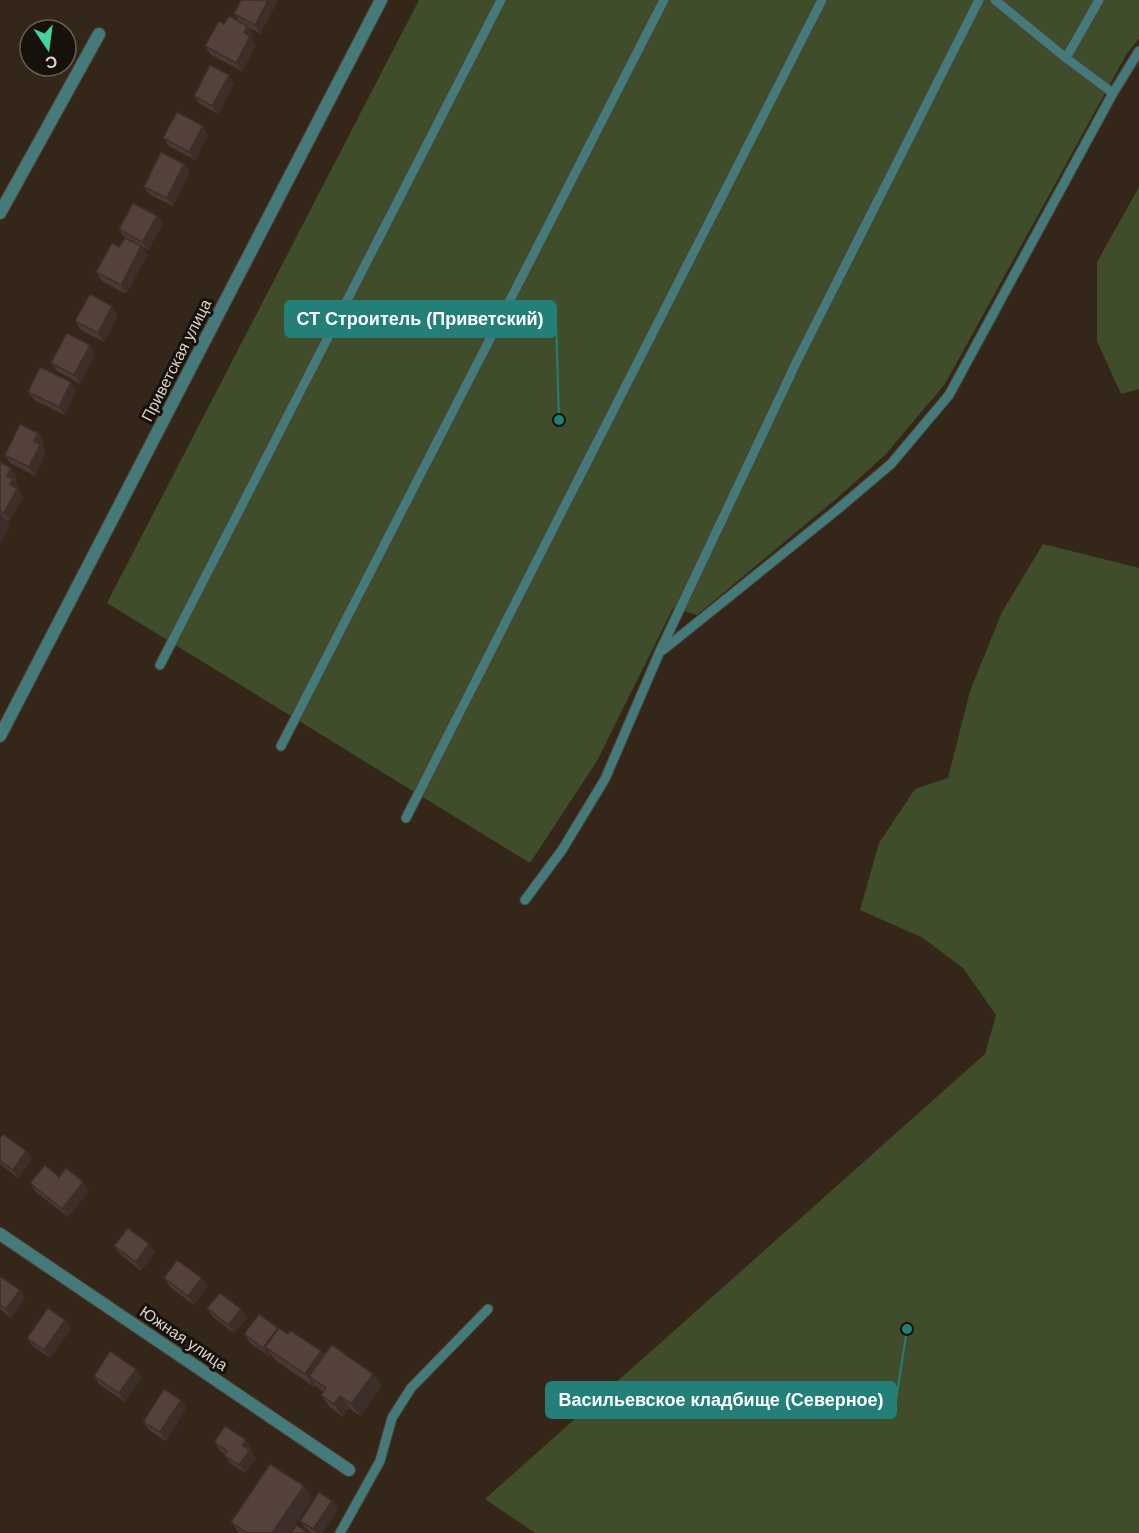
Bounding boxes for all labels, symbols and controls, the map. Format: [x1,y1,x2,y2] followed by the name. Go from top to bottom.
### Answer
[18,18,78,78] north arrow
[43,53,59,72] text: С
[138,296,215,424] street label: Приветская улица
[285,301,556,337] callout: СТ Строитель (Приветский)
[296,309,544,329] text: СТ Строитель (Приветский)
[137,1303,231,1374] street label: Южная улица
[546,1382,896,1418] callout: Васильевское кладбище (Северное)
[558,1390,884,1410] text: Васильевское кладбище (Северное)

